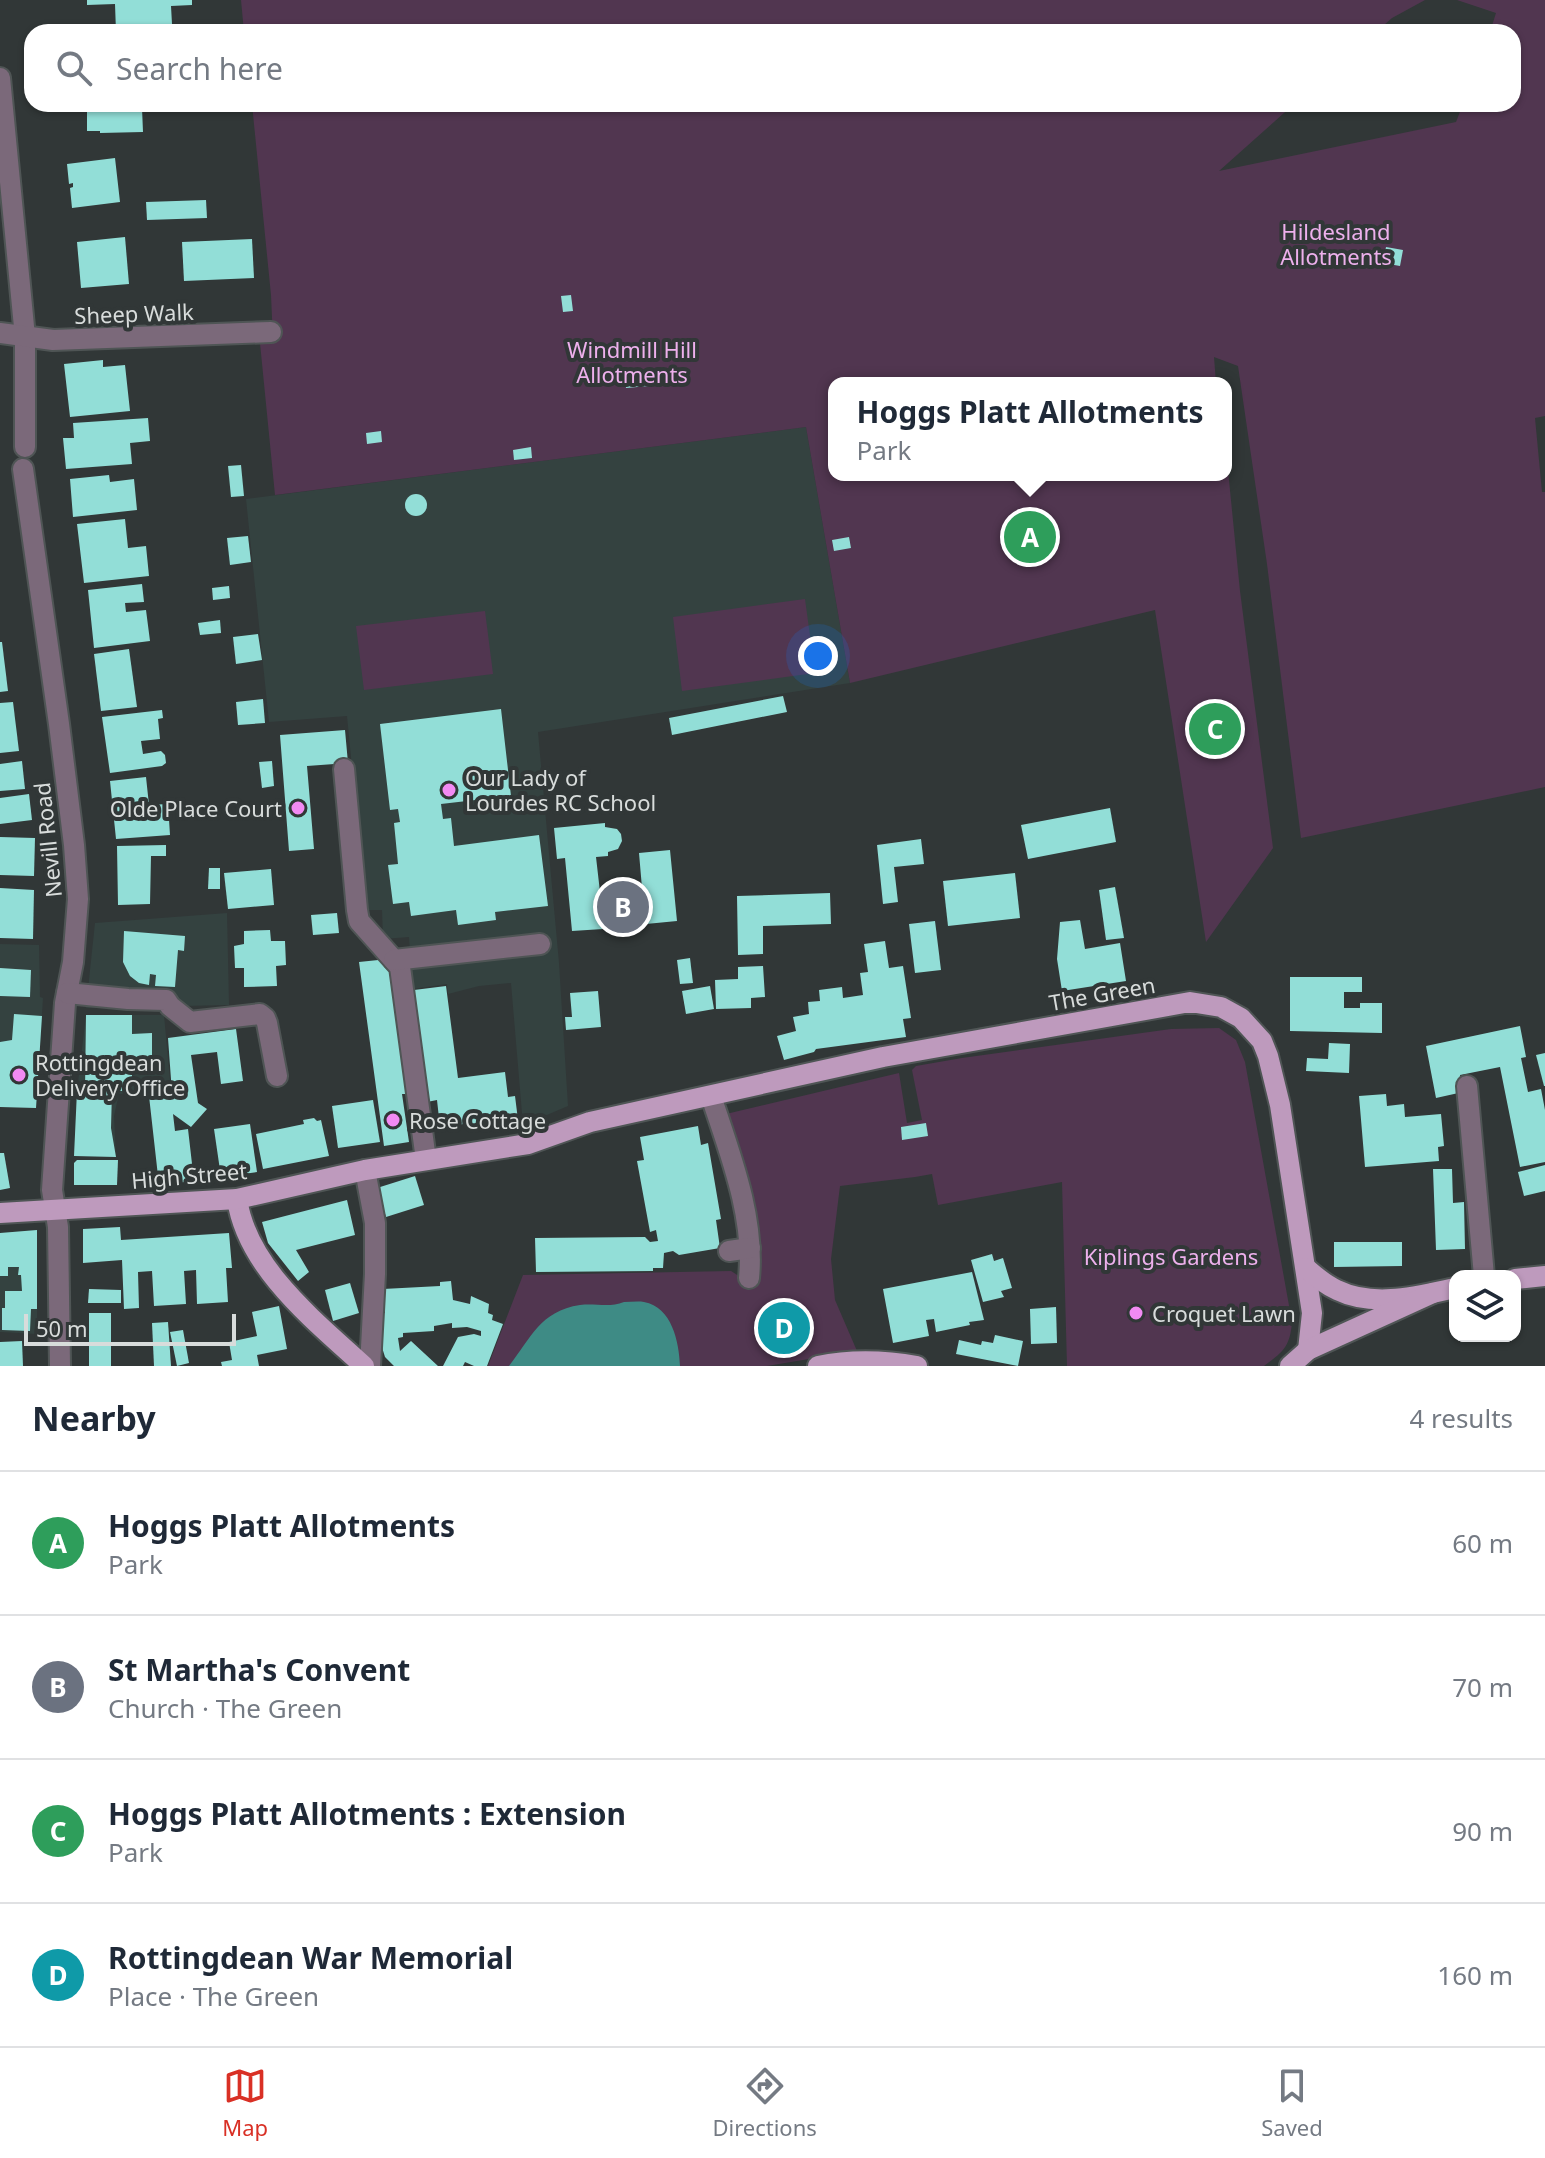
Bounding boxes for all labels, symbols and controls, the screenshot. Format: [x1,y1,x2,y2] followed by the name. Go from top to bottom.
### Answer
[24,24,1521,112] search box
[52,46,96,90] icon: search
[116,48,283,89] text: Search here
[1280,216,1392,271] park label: Hildesland Allotments
[74,296,194,330] street label: Sheep Walk
[567,334,697,389] park label: Windmill Hill Allotments
[828,377,1232,481] popup
[856,391,1204,432] text: Hoggs Platt Allotments
[856,432,911,468] text: Park
[1004,507,1056,567] pin: A
[798,636,838,676] your location
[1189,699,1241,759] pin: C
[465,762,656,817] place label: Our Lady of Lourdes RC School
[26,781,68,899] street label: Nevill Road
[440,781,458,799] marker: Our Lady of Lourdes RC School
[110,793,282,823] place label: Olde Place Court
[289,799,307,817] marker: Olde Place Court
[597,877,649,937] pin: B
[1047,969,1157,1017] street label: The Green
[35,1047,185,1102] place label: Rottingdean Delivery Office
[10,1066,28,1084] marker: Rottingdean Delivery Office
[409,1105,546,1135] place label: Rose Cottage
[384,1111,402,1129] marker: Rose Cottage
[130,1155,248,1195] street label: High Street
[1084,1241,1258,1271] park label: Kiplings Gardens
[1449,1270,1521,1342] map controls
[1449,1270,1521,1342] button: layers
[758,1298,810,1358] pin: D
[1152,1298,1296,1328] place label: Croquet Lawn
[1127,1304,1145,1322] marker: Croquet Lawn
[24,1310,236,1346] scale bar
[36,1313,87,1343] text: 50 m
[32,1395,156,1441] text: Nearby
[1409,1400,1513,1436] text: 4 results
[108,1505,455,1546] text: Hoggs Platt Allotments
[49,1525,67,1561] text: A
[1452,1525,1513,1561] text: 60 m
[108,1546,163,1582] text: Park
[108,1649,410,1690] text: St Martha's Convent
[49,1669,67,1705] text: B
[1452,1669,1513,1705] text: 70 m
[108,1690,342,1726] text: Church · The Green
[108,1793,626,1834] text: Hoggs Platt Allotments : Extension
[50,1813,66,1849] text: C
[1452,1813,1513,1849] text: 90 m
[108,1834,163,1870] text: Park
[108,1937,513,1978] text: Rottingdean War Memorial
[48,1957,68,1993] text: D
[1437,1957,1513,1993] text: 160 m
[108,1978,319,2014] text: Place · The Green
[222,2064,268,2142] tab: Map
[712,2064,817,2142] tab: Directions
[1261,2064,1323,2142] tab: Saved

